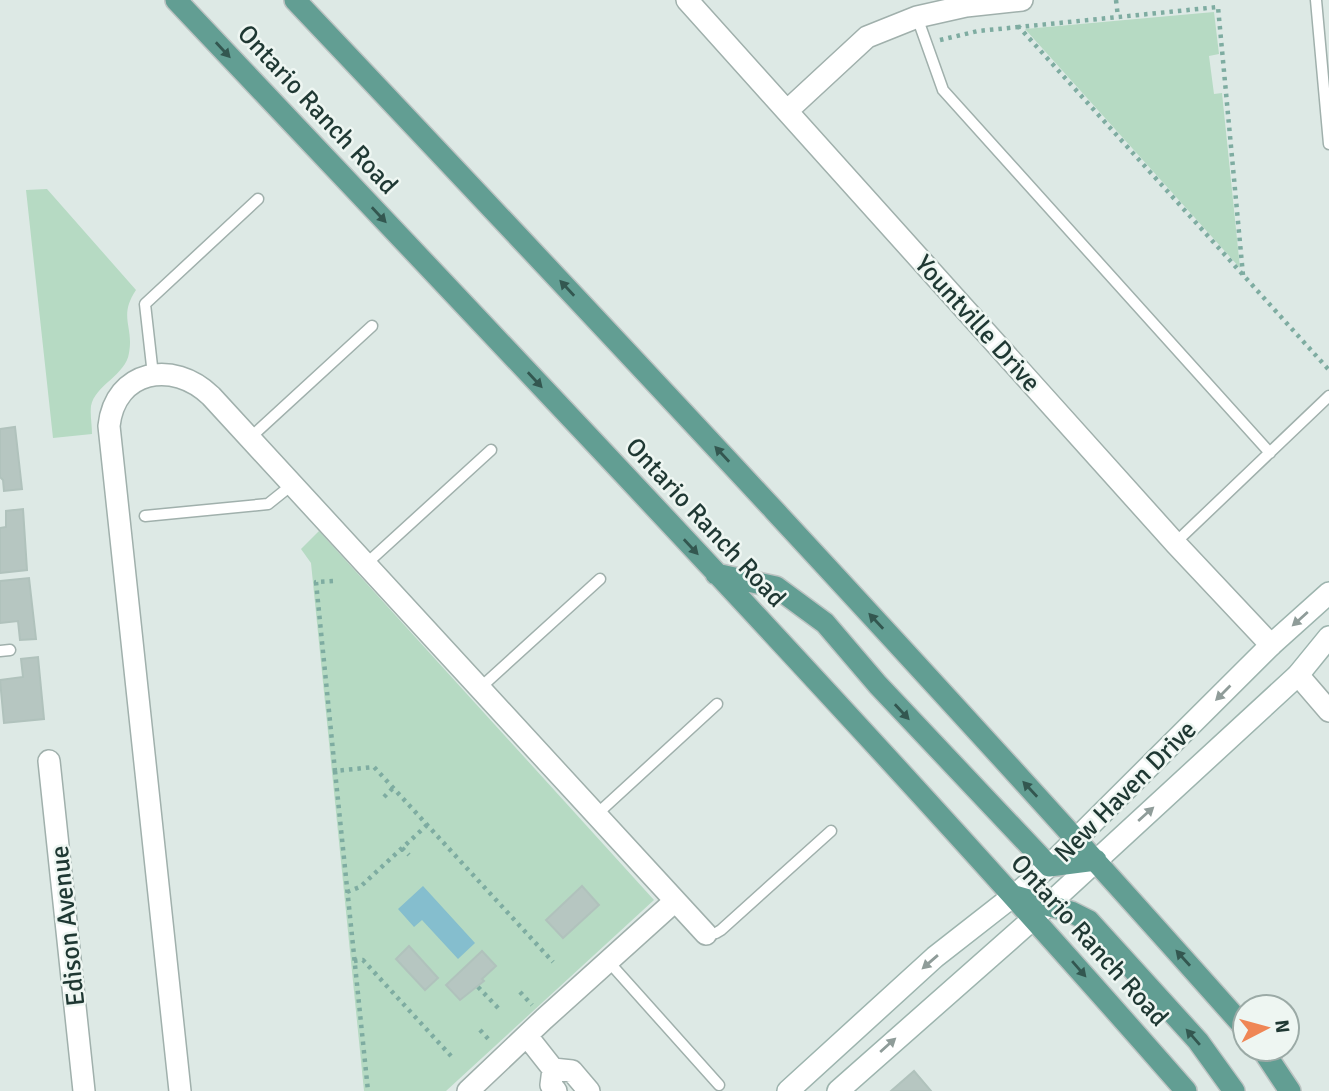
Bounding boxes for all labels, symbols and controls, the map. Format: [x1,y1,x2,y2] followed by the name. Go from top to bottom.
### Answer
[230,18,404,201] street label: Ontario Ranch Road
[215,41,231,59] one-way arrow
[371,206,387,223] one-way arrow
[907,249,1047,399] street label: Yountville Drive
[559,279,575,297] one-way arrow
[527,372,544,389] one-way arrow
[618,431,792,614] street label: Ontario Ranch Road
[715,446,731,463] one-way arrow
[683,538,699,556] one-way arrow
[1291,611,1309,627] one-way arrow
[869,613,885,630] one-way arrow
[1214,685,1231,702] one-way arrow
[894,703,911,720] one-way arrow
[1048,714,1203,869] street label: New Haven Drive
[1023,781,1039,798] one-way arrow
[1137,806,1155,822] one-way arrow
[44,844,92,1008] street label: Edison Avenue
[1004,848,1175,1033] street label: Ontario Ranch Road
[1176,950,1191,967] one-way arrow
[921,954,939,970] one-way arrow
[1071,960,1086,977] one-way arrow
[1231,993,1301,1063] north arrow
[1269,1019,1295,1034] text: N
[1186,1028,1201,1045] one-way arrow
[880,1038,897,1054] one-way arrow

